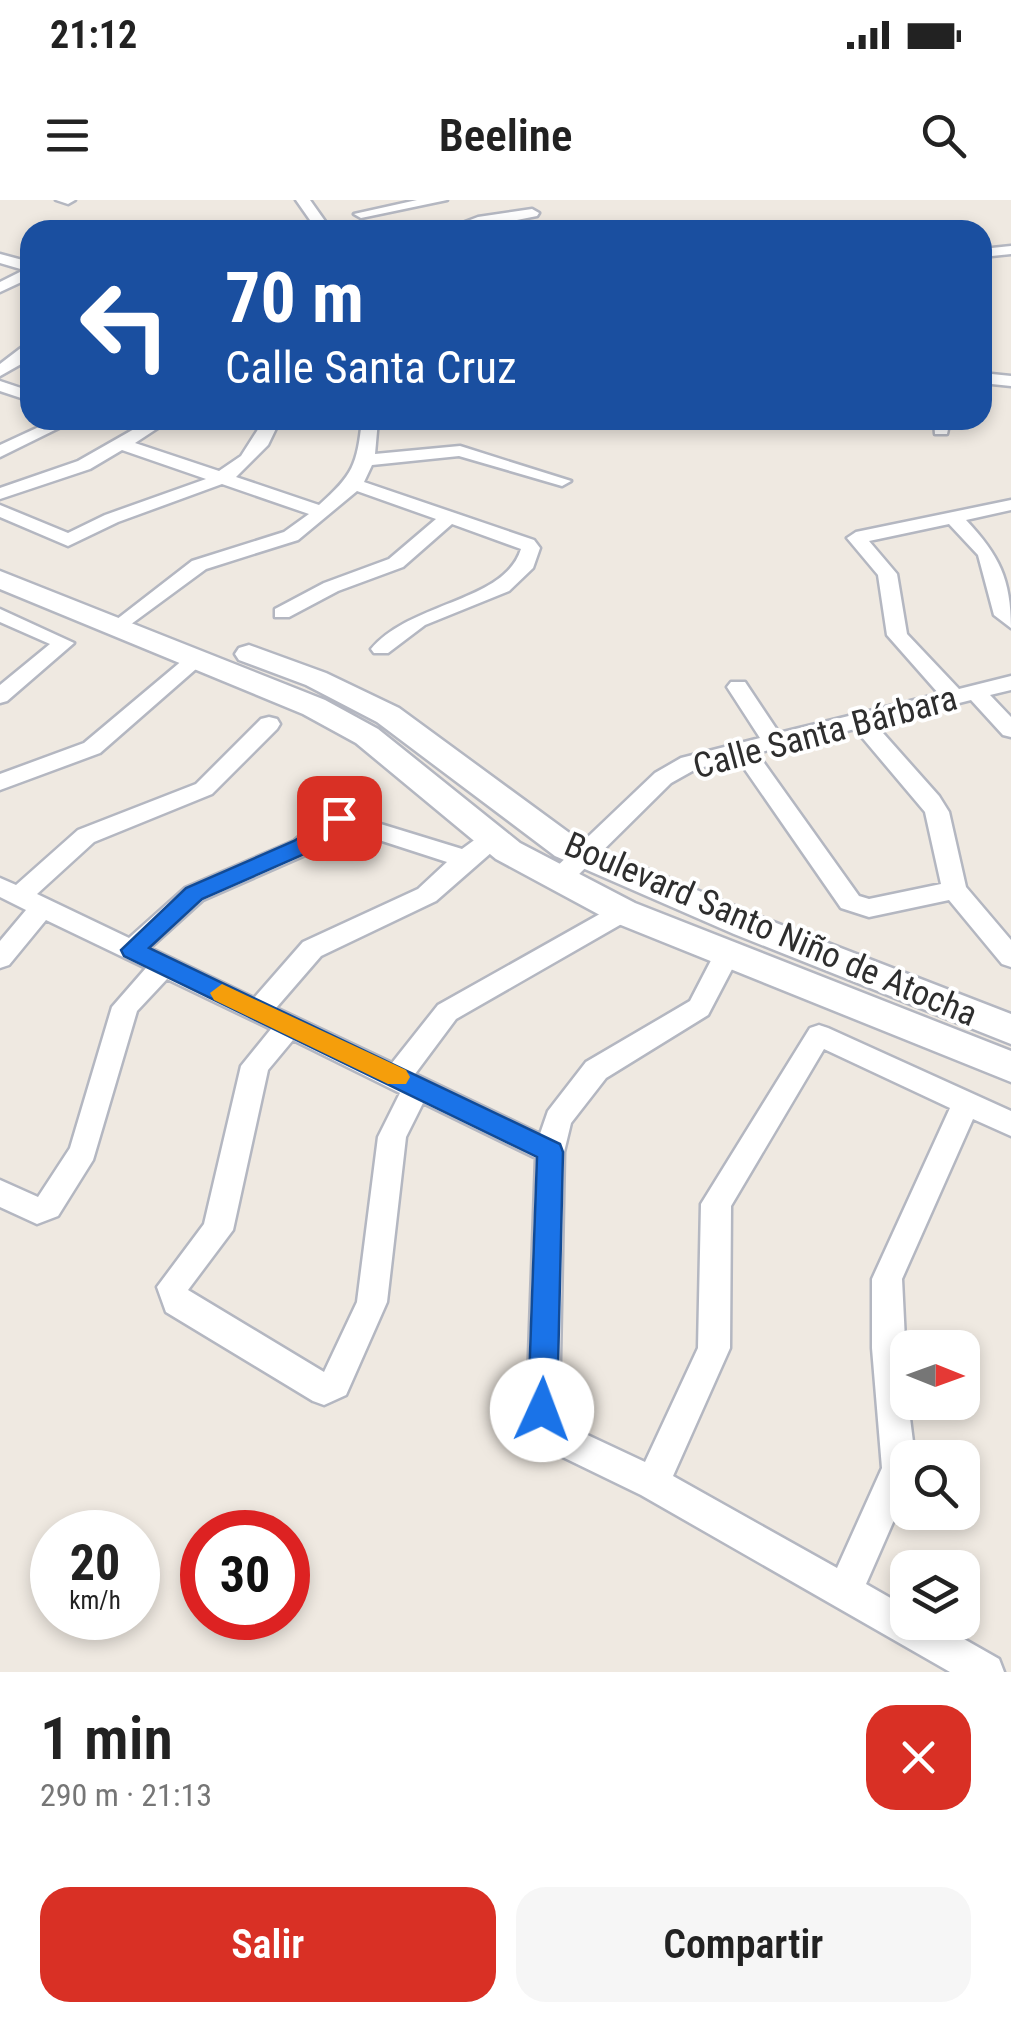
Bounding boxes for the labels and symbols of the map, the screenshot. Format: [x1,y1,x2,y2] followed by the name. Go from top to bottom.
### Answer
[689,678,962,787] street label: Calle Santa Bárbara
[297,776,382,861] pin
[558,824,983,1035] street label: Boulevard Santo Niño de Atocha
[890,1330,980,1420] north arrow
[490,1358,594,1462] position arrow
[180,1510,310,1640] speed limit sign: 30

